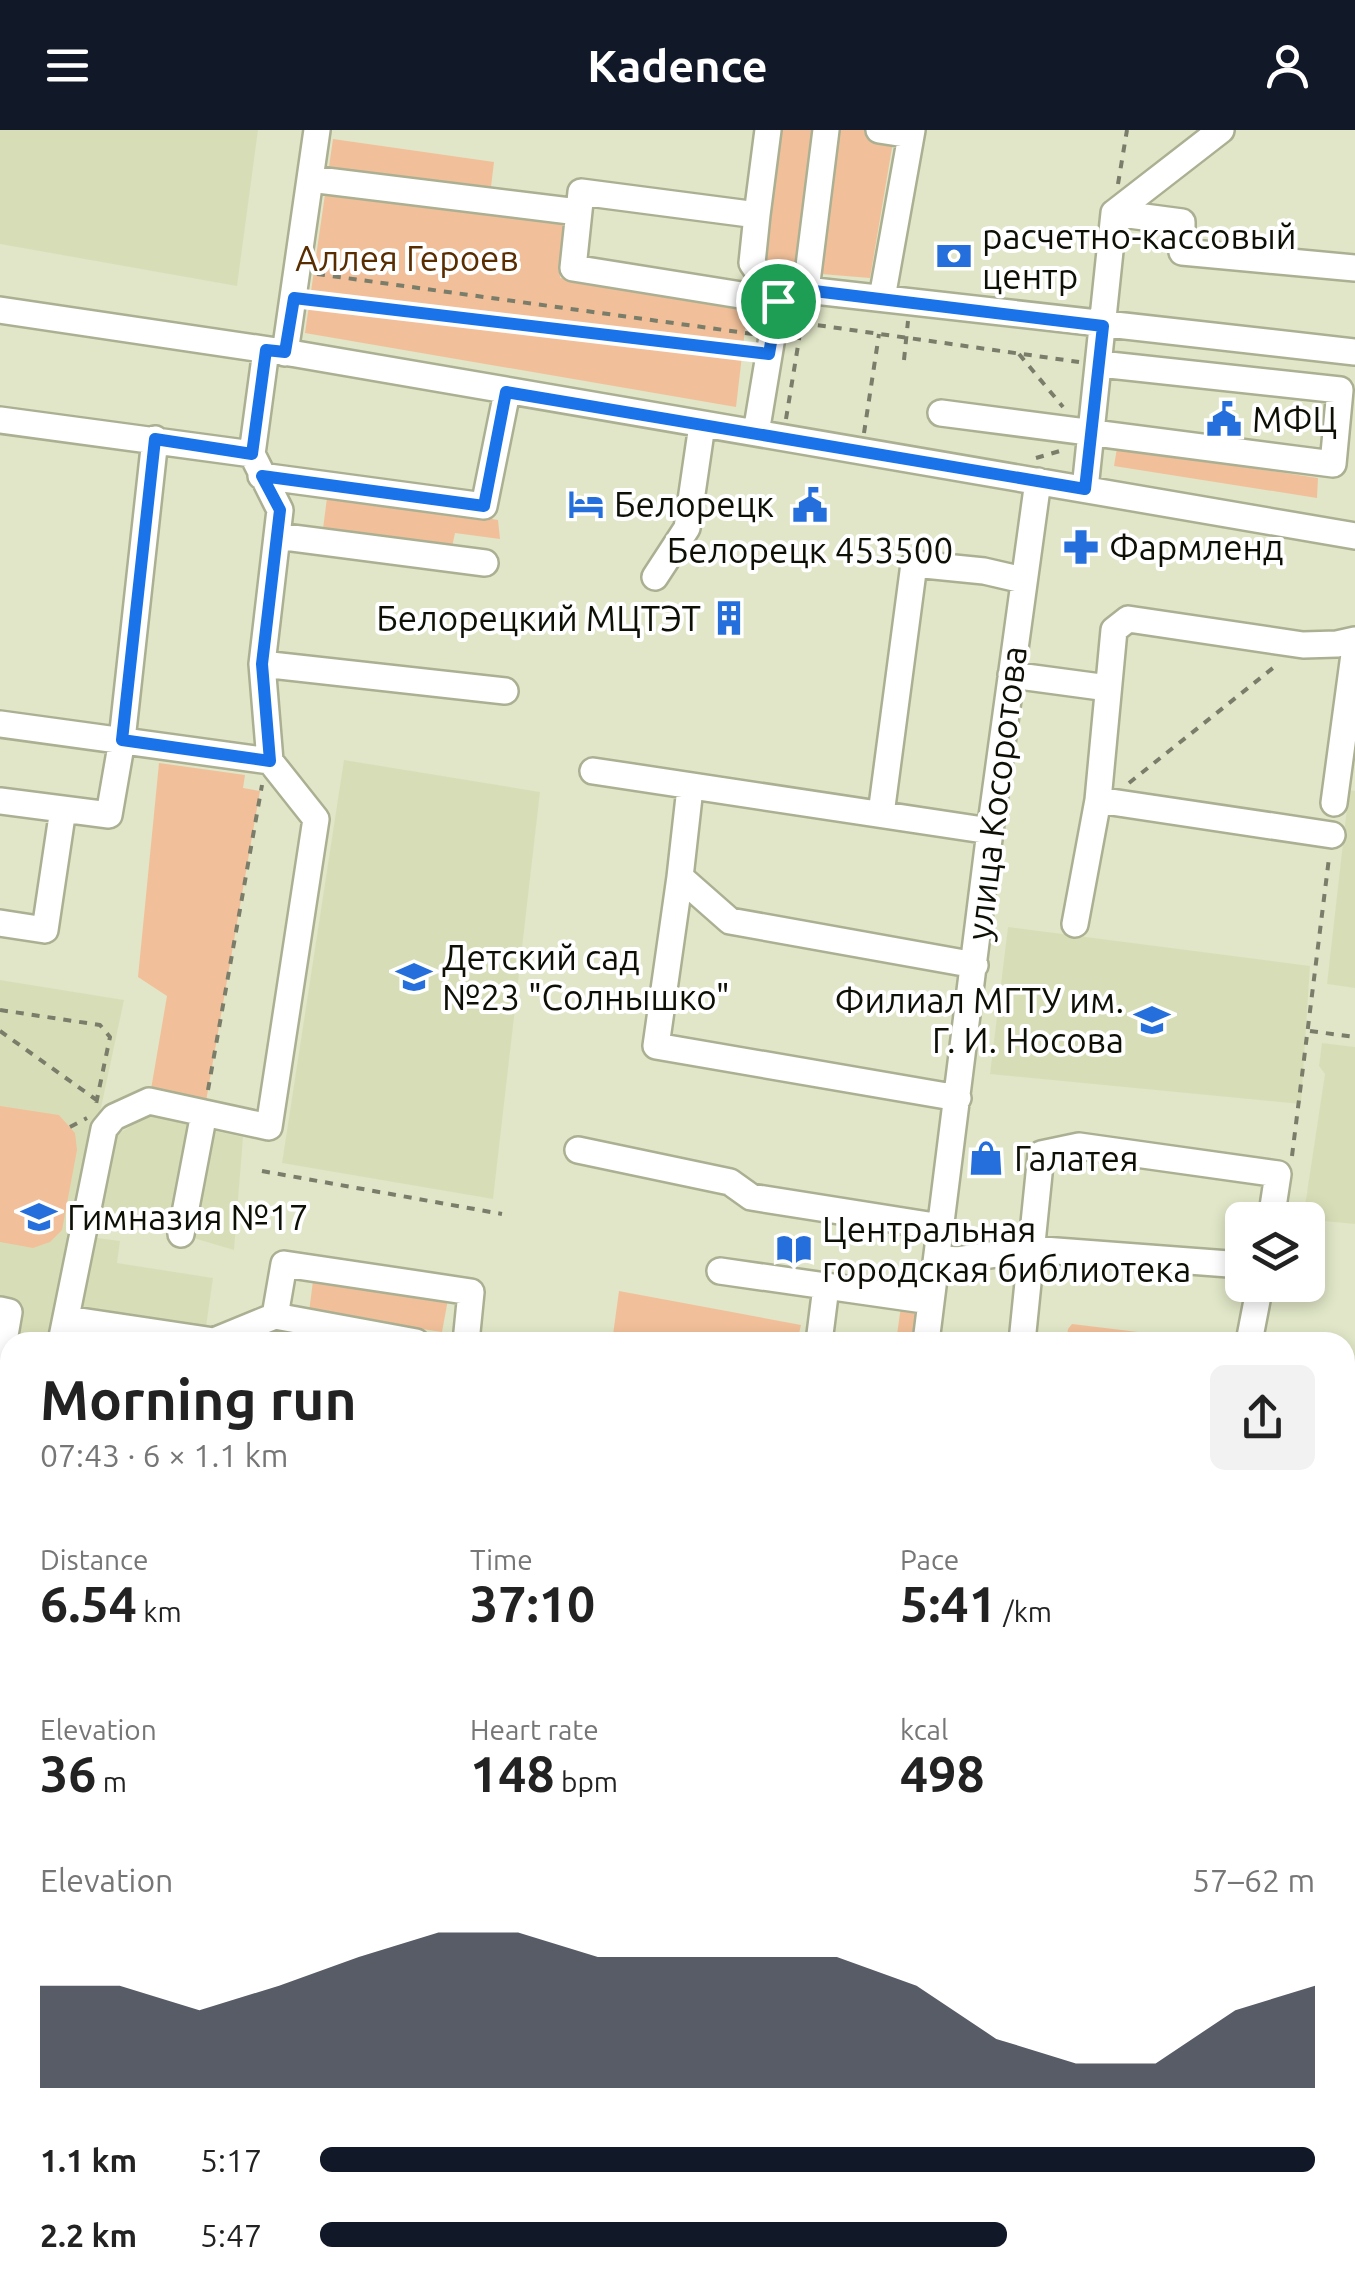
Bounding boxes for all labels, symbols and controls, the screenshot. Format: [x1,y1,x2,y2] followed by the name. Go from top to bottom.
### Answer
[40,38,95,93] icon: menu
[1260,38,1315,93] icon: person
[587,40,768,91] text: Kadence
[982,216,1297,296] place label: расчетно-кассовый центр
[935,237,973,275] bank icon: расчетно-кассовый центр
[295,238,519,278] park label: Аллея Героев
[736,259,821,344] pin
[751,274,806,329] icon: arrive
[1252,399,1337,439] place label: МФЦ
[1205,400,1243,438] public building icon: МФЦ
[614,484,774,524] place label: Белорецк
[567,485,605,523] hotel icon: Белорецк
[791,486,829,524] public building icon: Белорецк 453500
[1109,527,1284,567] place label: Фармленд
[1062,528,1100,566] pharmacy icon: Фармленд
[667,530,953,570] place label: Белорецк 453500
[376,598,701,638] place label: Белорецкий МЦТЭТ
[710,599,748,637] building icon: Белорецкий МЦТЭТ
[958,644,1034,942] street label: улица Косоротова
[442,937,730,1017] place label: Детский сад №23 "Солнышко"
[395,958,433,996] school or university icon: Детский сад №23 "Солнышко"
[834,980,1124,1060] place label: Филиал МГТУ им. Г. И. Носова
[1133,1001,1171,1039] school or university icon: Филиал МГТУ им. Г. И. Носова
[1014,1138,1139,1178] place label: Галатея
[967,1139,1005,1177] shop icon: Галатея
[67,1197,309,1237] place label: Гимназия №17
[20,1198,58,1236] school or university icon: Гимназия №17
[1225,1202,1325,1302] map controls
[1225,1202,1325,1302] button: layers
[822,1209,1191,1289] place label: Центральная городская библиотека
[775,1230,813,1268] library icon: Центральная городская библиотека
[1210,1365,1315,1470] button: share
[40,1369,357,1430] text: Morning run
[40,1437,288,1473] text: 07:43 · 6 × 1.1 km
[40,1544,148,1575] text: Distance
[470,1544,533,1575] text: Time
[900,1544,959,1575] text: Pace
[40,1575,137,1631] text: 6.54
[470,1575,595,1631] text: 37:10
[900,1575,997,1631] text: 5:41
[137,1596,182,1627] text: km
[997,1596,1052,1627] text: /km
[40,1714,157,1745] text: Elevation
[470,1714,599,1745] text: Heart rate
[900,1714,948,1745] text: kcal
[40,1745,96,1801] text: 36
[470,1745,555,1801] text: 148
[900,1745,985,1801] text: 498
[96,1766,127,1797] text: m
[555,1766,618,1797] text: bpm
[40,1862,173,1898] text: Elevation
[1192,1862,1315,1898] text: 57–62 m
[40,2142,137,2178] text: 1.1 km
[200,2142,262,2178] text: 5:17
[40,2217,137,2253] text: 2.2 km
[200,2217,262,2253] text: 5:47

